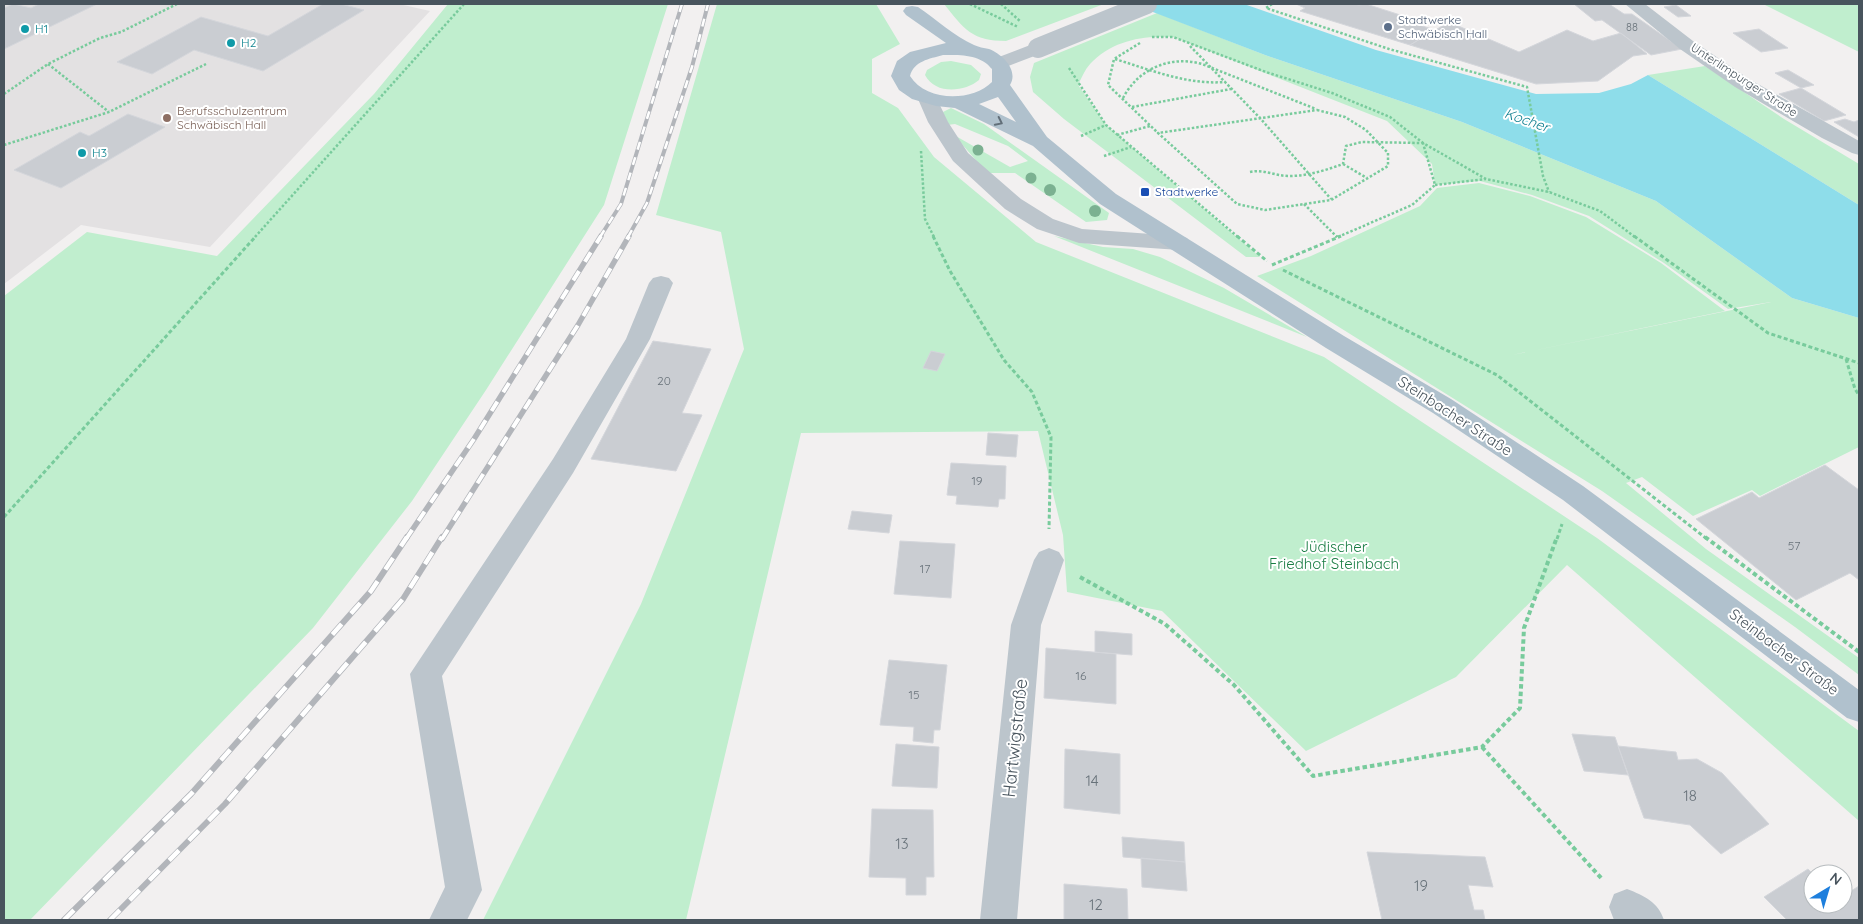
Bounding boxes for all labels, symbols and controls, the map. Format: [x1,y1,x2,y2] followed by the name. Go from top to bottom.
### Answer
[1398,12,1487,41] place label: Stadtwerke Schwäbisch Hall
[1626,20,1638,34] house number: 88
[35,21,48,36] place label: H1
[1382,21,1394,33] marker: Stadtwerke Schwäbisch Hall
[19,23,31,35] marker: H1
[241,35,257,50] place label: H2
[225,37,237,49] marker: H2
[1688,39,1801,120] street label: Unterlimpurger Straße
[177,103,287,132] place label: Berufsschulzentrum Schwäbisch Hall
[1502,104,1553,137] water label: Kocher
[161,112,173,124] marker: Berufsschulzentrum Schwäbisch Hall
[993,116,1002,126] one-way arrow
[92,145,107,160] place label: H3
[76,147,88,159] marker: H3
[1155,184,1218,199] place label: Stadtwerke
[1139,186,1151,198] marker: Stadtwerke
[1395,372,1516,460] street label: Steinbacher Straße
[657,373,671,388] house number: 20
[971,473,983,488] house number: 19
[1269,537,1399,573] park label: Jüdischer Friedhof Steinbach
[1788,538,1800,553] house number: 57
[920,561,930,576] house number: 17
[1726,604,1843,699] street label: Steinbacher Straße
[1076,668,1087,683] house number: 16
[997,677,1032,798] street label: Hartwigstraße
[909,687,919,702] house number: 15
[1085,771,1099,790] house number: 14
[1683,786,1697,805] house number: 18
[895,834,909,853] house number: 13
[1803,864,1853,914] north arrow
[1826,868,1846,889] text: N
[1414,876,1428,895] house number: 19
[1089,895,1103,914] house number: 12

